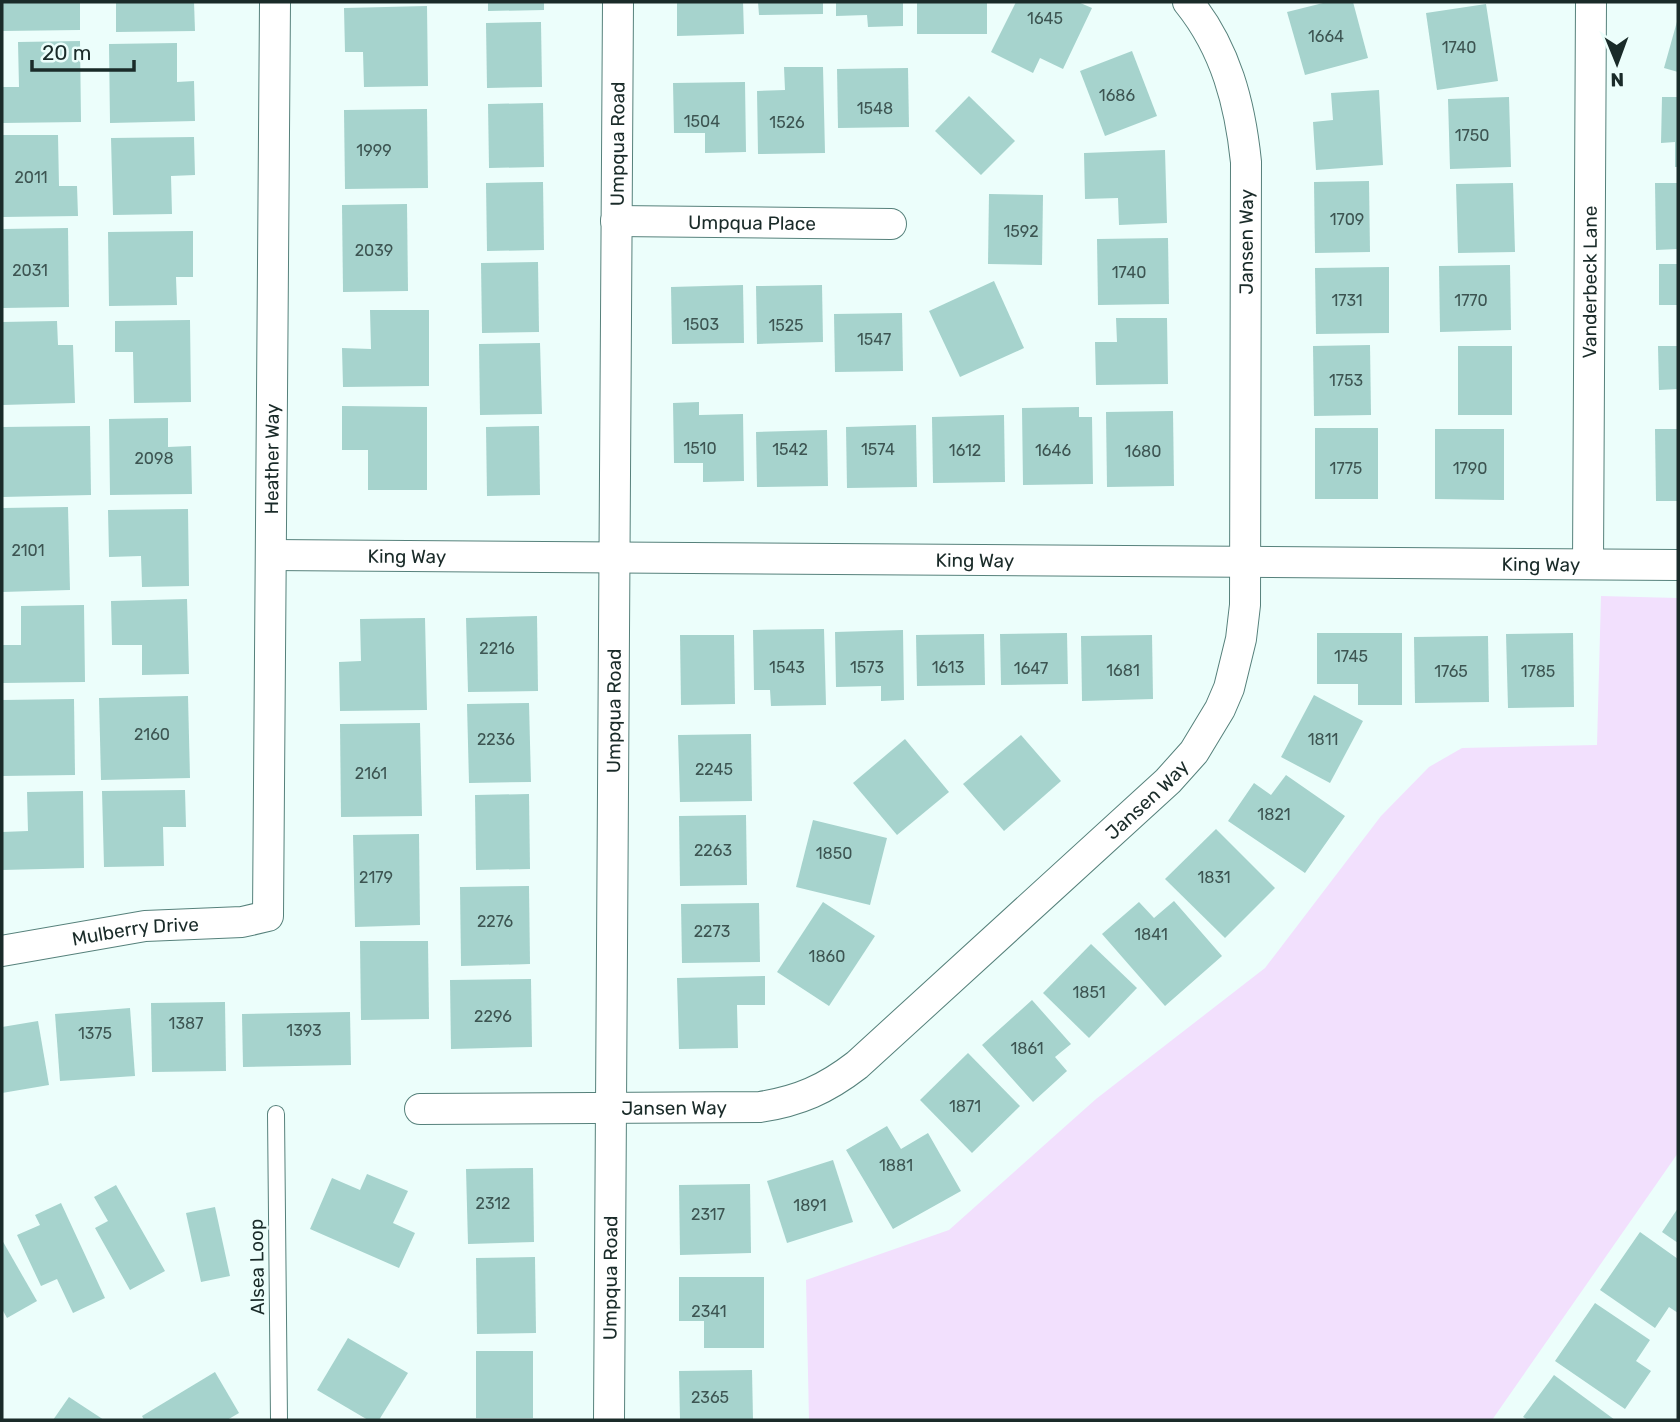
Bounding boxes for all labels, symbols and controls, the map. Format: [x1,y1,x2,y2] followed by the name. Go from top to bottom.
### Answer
[1027,9,1063,28] house number: 1645
[1308,27,1344,46] house number: 1664
[32,28,133,72] scale bar
[1582,28,1652,98] north arrow
[1442,38,1476,57] house number: 1740
[42,40,91,65] text: 20 m
[1610,68,1624,91] text: N
[605,82,629,206] street label: Umpqua Road
[1099,86,1136,105] house number: 1686
[857,99,893,118] house number: 1548
[684,112,720,131] house number: 1504
[769,113,805,132] house number: 1526
[1455,126,1489,145] house number: 1750
[356,141,392,160] house number: 1999
[14,168,48,187] house number: 2011
[1234,189,1257,295] street label: Jansen Way
[1578,206,1601,358] street label: Vanderbeck Lane
[688,210,816,235] street label: Umpqua Place
[1330,210,1364,229] house number: 1709
[1003,222,1039,241] house number: 1592
[355,241,393,260] house number: 2039
[12,261,48,280] house number: 2031
[1112,263,1146,282] house number: 1740
[1331,291,1363,310] house number: 1731
[1454,291,1488,310] house number: 1770
[683,315,719,334] house number: 1503
[768,316,804,335] house number: 1525
[857,330,891,349] house number: 1547
[1329,371,1363,390] house number: 1753
[260,403,283,515] street label: Heather Way
[683,439,717,458] house number: 1510
[772,440,808,459] house number: 1542
[861,440,895,459] house number: 1574
[949,441,981,460] house number: 1612
[1035,441,1071,460] house number: 1646
[1125,442,1161,461] house number: 1680
[134,449,174,468] house number: 2098
[1330,459,1362,478] house number: 1775
[1453,459,1487,478] house number: 1790
[11,541,45,560] house number: 2101
[367,544,446,568] street label: King Way
[935,548,1014,572] street label: King Way
[1501,552,1580,576] street label: King Way
[479,639,515,658] house number: 2216
[1334,647,1368,666] house number: 1745
[602,649,625,773] street label: Umpqua Road
[769,658,805,677] house number: 1543
[850,658,884,677] house number: 1573
[932,658,964,677] house number: 1613
[1014,659,1048,678] house number: 1647
[1106,661,1140,680] house number: 1681
[1434,662,1468,681] house number: 1765
[1521,662,1555,681] house number: 1785
[134,725,170,744] house number: 2160
[477,730,515,749] house number: 2236
[1308,730,1338,749] house number: 1811
[1100,755,1193,844] street label: Jansen Way
[695,760,733,779] house number: 2245
[355,764,387,783] house number: 2161
[1257,805,1291,824] house number: 1821
[694,841,732,860] house number: 2263
[816,844,852,863] house number: 1850
[359,868,393,887] house number: 2179
[1197,868,1231,887] house number: 1831
[70,912,199,950] street label: Mulberry Drive
[477,912,513,931] house number: 2276
[694,922,730,941] house number: 2273
[1134,925,1168,944] house number: 1841
[809,947,845,966] house number: 1860
[1072,983,1106,1002] house number: 1851
[474,1007,512,1026] house number: 2296
[169,1014,203,1033] house number: 1387
[286,1021,322,1040] house number: 1393
[78,1024,112,1043] house number: 1375
[1010,1039,1044,1058] house number: 1861
[621,1096,727,1119] street label: Jansen Way
[949,1097,981,1116] house number: 1871
[879,1156,913,1175] house number: 1881
[476,1194,510,1213] house number: 2312
[793,1196,827,1215] house number: 1891
[691,1205,725,1224] house number: 2317
[598,1216,622,1340] street label: Umpqua Road
[245,1219,269,1315] street label: Alsea Loop
[691,1302,727,1321] house number: 2341
[691,1388,729,1407] house number: 2365

